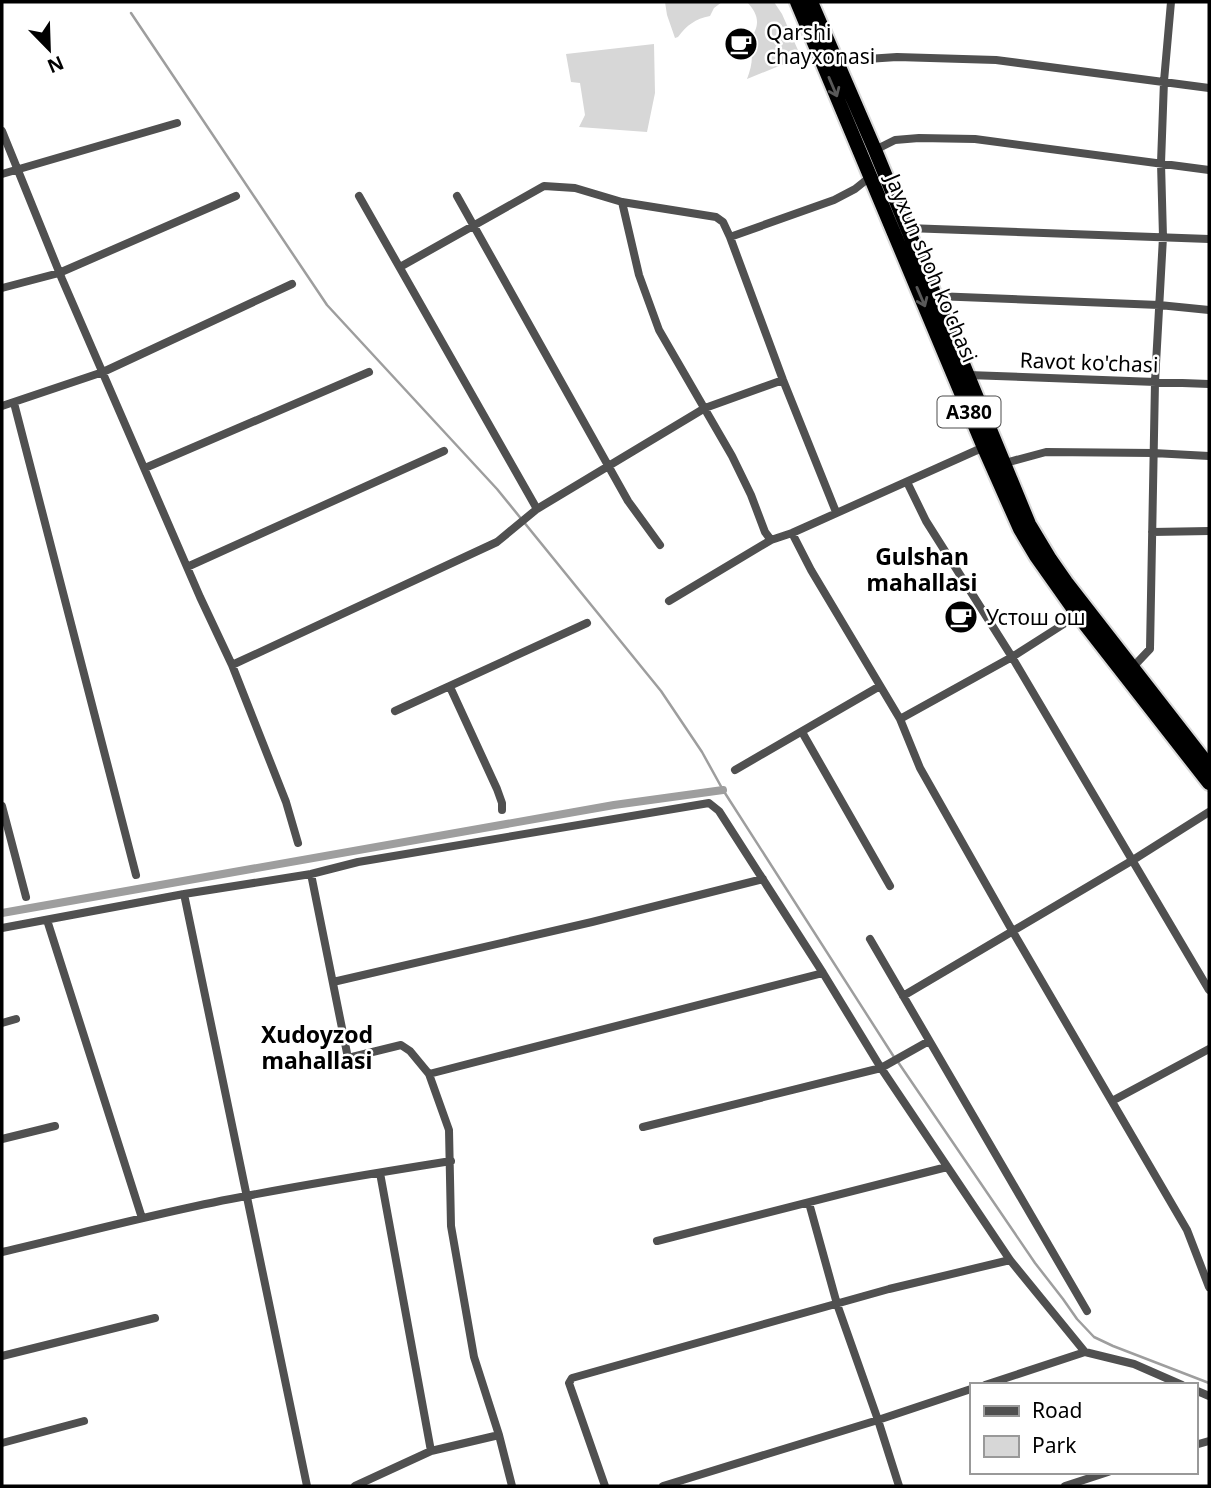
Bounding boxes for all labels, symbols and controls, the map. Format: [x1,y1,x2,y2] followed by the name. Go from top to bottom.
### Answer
[14,14,84,84] north arrow
[766,18,875,70] place label: Qarshi chayxonasi
[722,25,760,63] cafe icon: Qarshi chayxonasi
[43,50,68,80] text: N
[827,76,840,98] one-way arrow
[879,168,984,367] street label: Jayxun shoh ko'chasi
[915,286,928,307] one-way arrow
[1019,346,1159,378] street label: Ravot ko'chasi
[937,396,1000,428] road number: A380
[867,540,977,598] district label: Gulshan mahallasi
[942,598,980,636] cafe icon: Устош ош
[986,603,1086,631] place label: Устош ош
[261,1018,373,1076] district label: Xudoyzod mahallasi
[970,1383,1197,1474] legend
[1032,1396,1082,1424] text: Road
[1032,1431,1077,1459] text: Park

